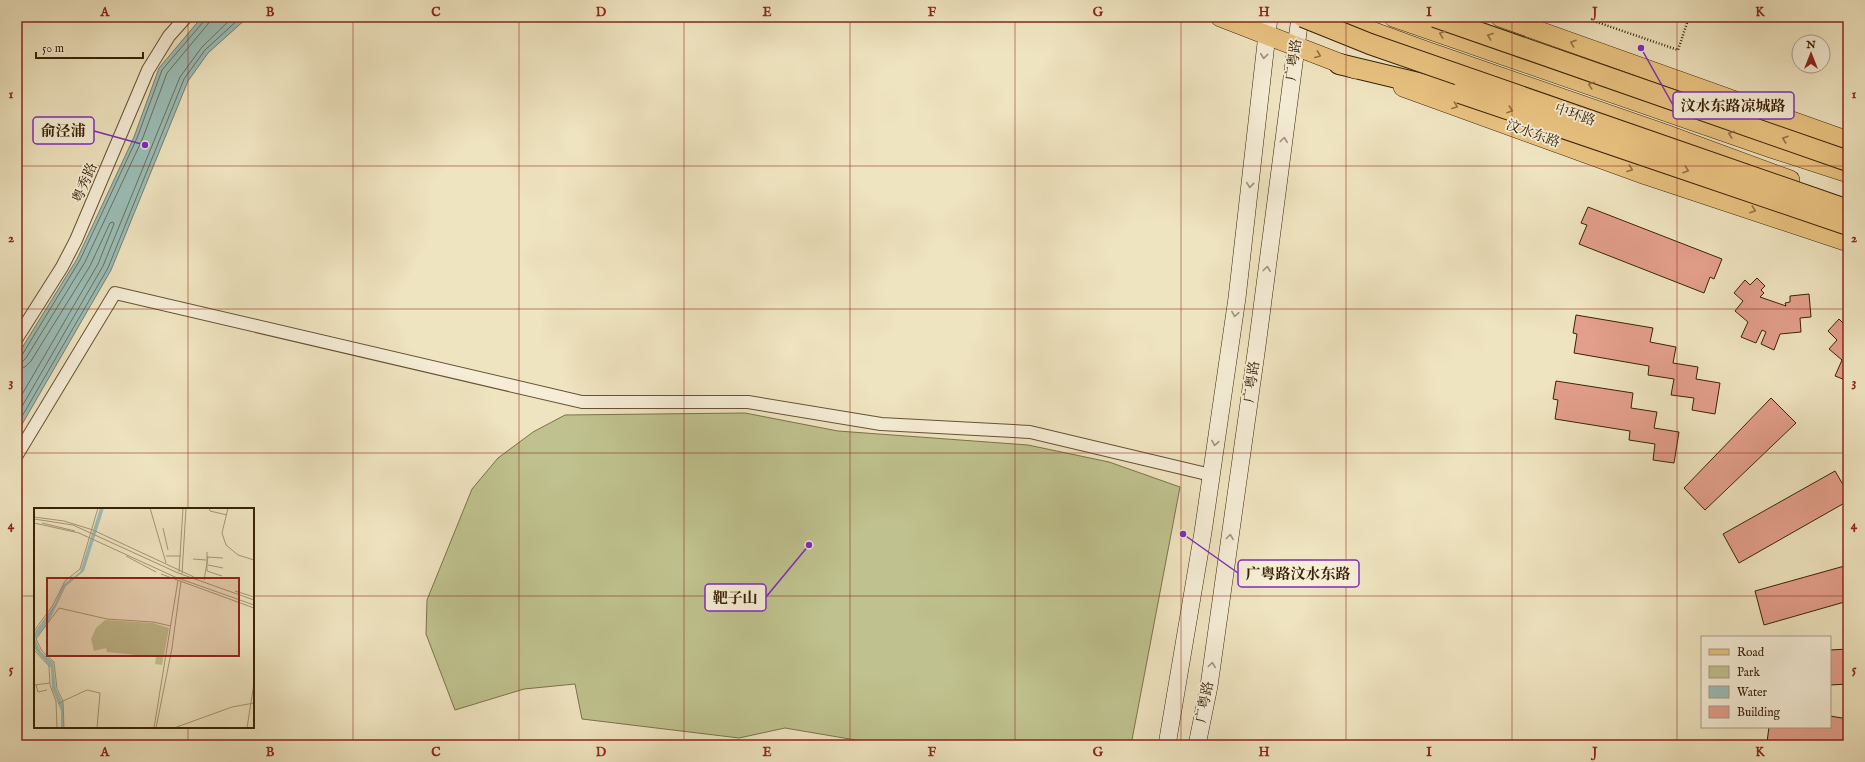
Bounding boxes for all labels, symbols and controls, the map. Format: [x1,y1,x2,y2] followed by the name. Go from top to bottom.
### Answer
[100,4,111,21] text: A
[266,4,275,21] text: B
[431,4,441,21] text: C
[596,4,607,21] text: D
[762,4,772,21] text: E
[928,4,937,21] text: F
[1093,4,1104,21] text: G
[1258,4,1270,21] text: H
[1426,4,1432,21] text: I
[1590,4,1598,21] text: J
[1755,4,1765,21] text: K
[1439,30,1446,39] one-way arrow
[1487,33,1494,41] one-way arrow
[36,34,143,60] scale bar
[1791,34,1831,74] north arrow
[1282,38,1306,82] street label: 广粤路
[1805,38,1816,52] text: N
[1570,40,1577,48] one-way arrow
[42,41,64,56] text: 50 m
[1314,51,1321,59] one-way arrow
[1260,53,1269,59] one-way arrow
[1588,81,1595,90] one-way arrow
[9,86,14,103] text: 1
[1852,86,1857,103] text: 1
[1673,92,1794,119] callout: 汶水东路凉城路
[1680,97,1786,116] text: 汶水东路凉城路
[1552,100,1598,130] street label: 中环路
[1451,101,1458,109] one-way arrow
[1506,105,1513,113] one-way arrow
[1504,116,1562,152] street label: 汶水东路
[33,117,94,144] callout: 俞泾浦
[40,122,86,141] text: 俞泾浦
[1728,131,1735,139] one-way arrow
[1781,135,1788,143] one-way arrow
[1279,137,1288,143] one-way arrow
[69,160,101,206] street label: 粤秀路
[1626,164,1633,172] one-way arrow
[1682,165,1689,174] one-way arrow
[1246,182,1255,188] one-way arrow
[1749,206,1756,214] one-way arrow
[8,230,14,247] text: 2
[1851,230,1857,247] text: 2
[1262,266,1271,272] one-way arrow
[1231,311,1240,317] one-way arrow
[1240,360,1264,404] street label: 广粤路
[9,374,14,391] text: 3
[1852,374,1857,391] text: 3
[1211,439,1220,446] one-way arrow
[34,508,254,728] inset map
[8,517,15,534] text: 4
[1851,517,1858,534] text: 4
[1225,534,1234,540] one-way arrow
[1238,560,1359,587] callout: 广粤路汶水东路
[1245,565,1351,584] text: 广粤路汶水东路
[705,584,766,611] callout: 靶子山
[712,589,758,608] text: 靶子山
[1701,636,1831,728] legend
[1737,645,1765,660] text: Road
[9,661,14,678] text: 5
[1852,661,1857,678] text: 5
[1207,662,1216,668] one-way arrow
[1737,665,1760,680] text: Park
[1192,680,1218,724] street label: 广粤路
[1737,685,1768,700] text: Water
[1737,705,1781,720] text: Building
[100,744,111,761] text: A
[266,744,275,761] text: B
[431,744,441,761] text: C
[596,744,607,761] text: D
[762,744,772,761] text: E
[928,744,937,761] text: F
[1093,744,1104,761] text: G
[1258,744,1270,761] text: H
[1426,744,1432,761] text: I
[1590,744,1598,761] text: J
[1755,744,1765,761] text: K

